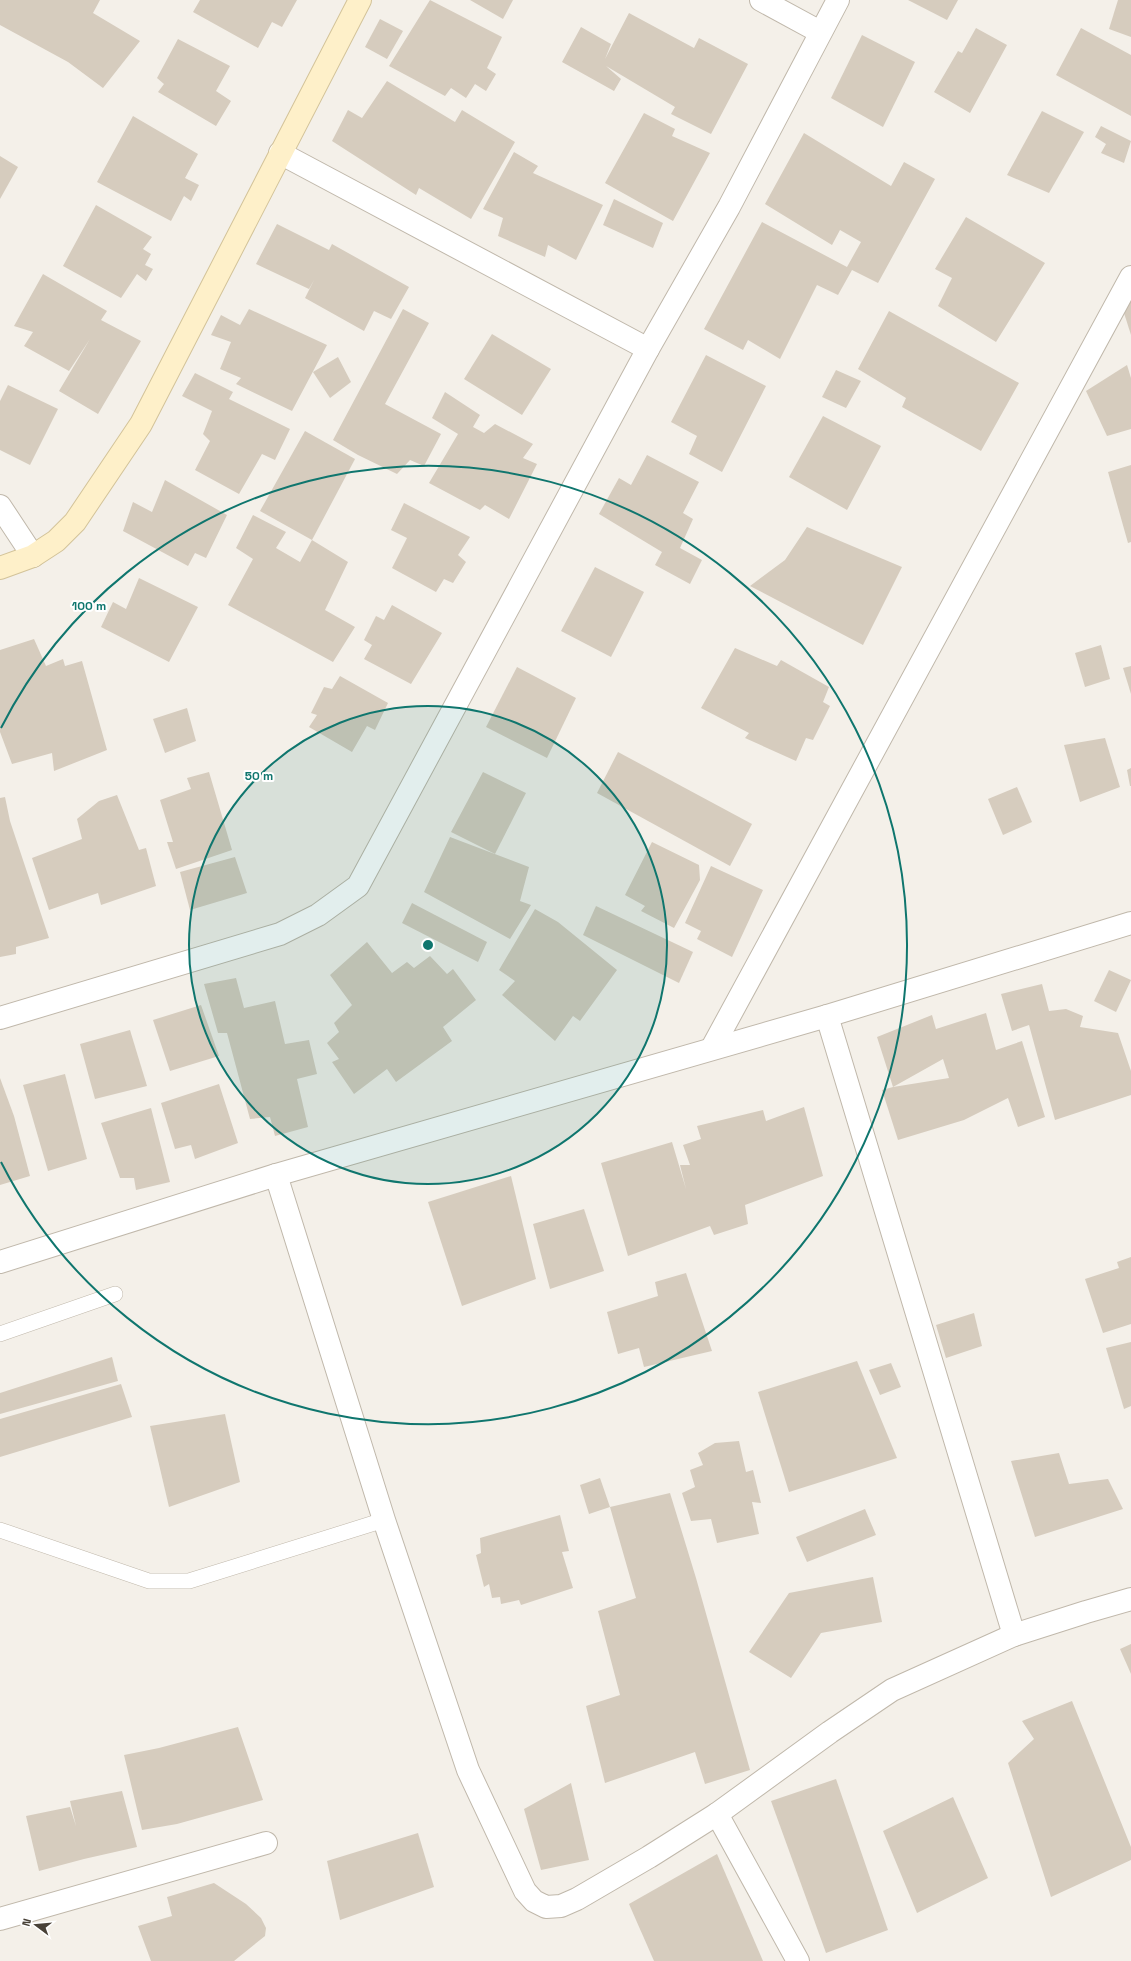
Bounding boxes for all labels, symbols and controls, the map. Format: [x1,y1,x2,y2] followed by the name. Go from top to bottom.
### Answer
[72,598,106,614] text: 100 m
[245,768,273,784] text: 50 m
[421,938,435,952] centre of rings
[16,1905,56,1945] north arrow
[19,1917,34,1928] text: N

